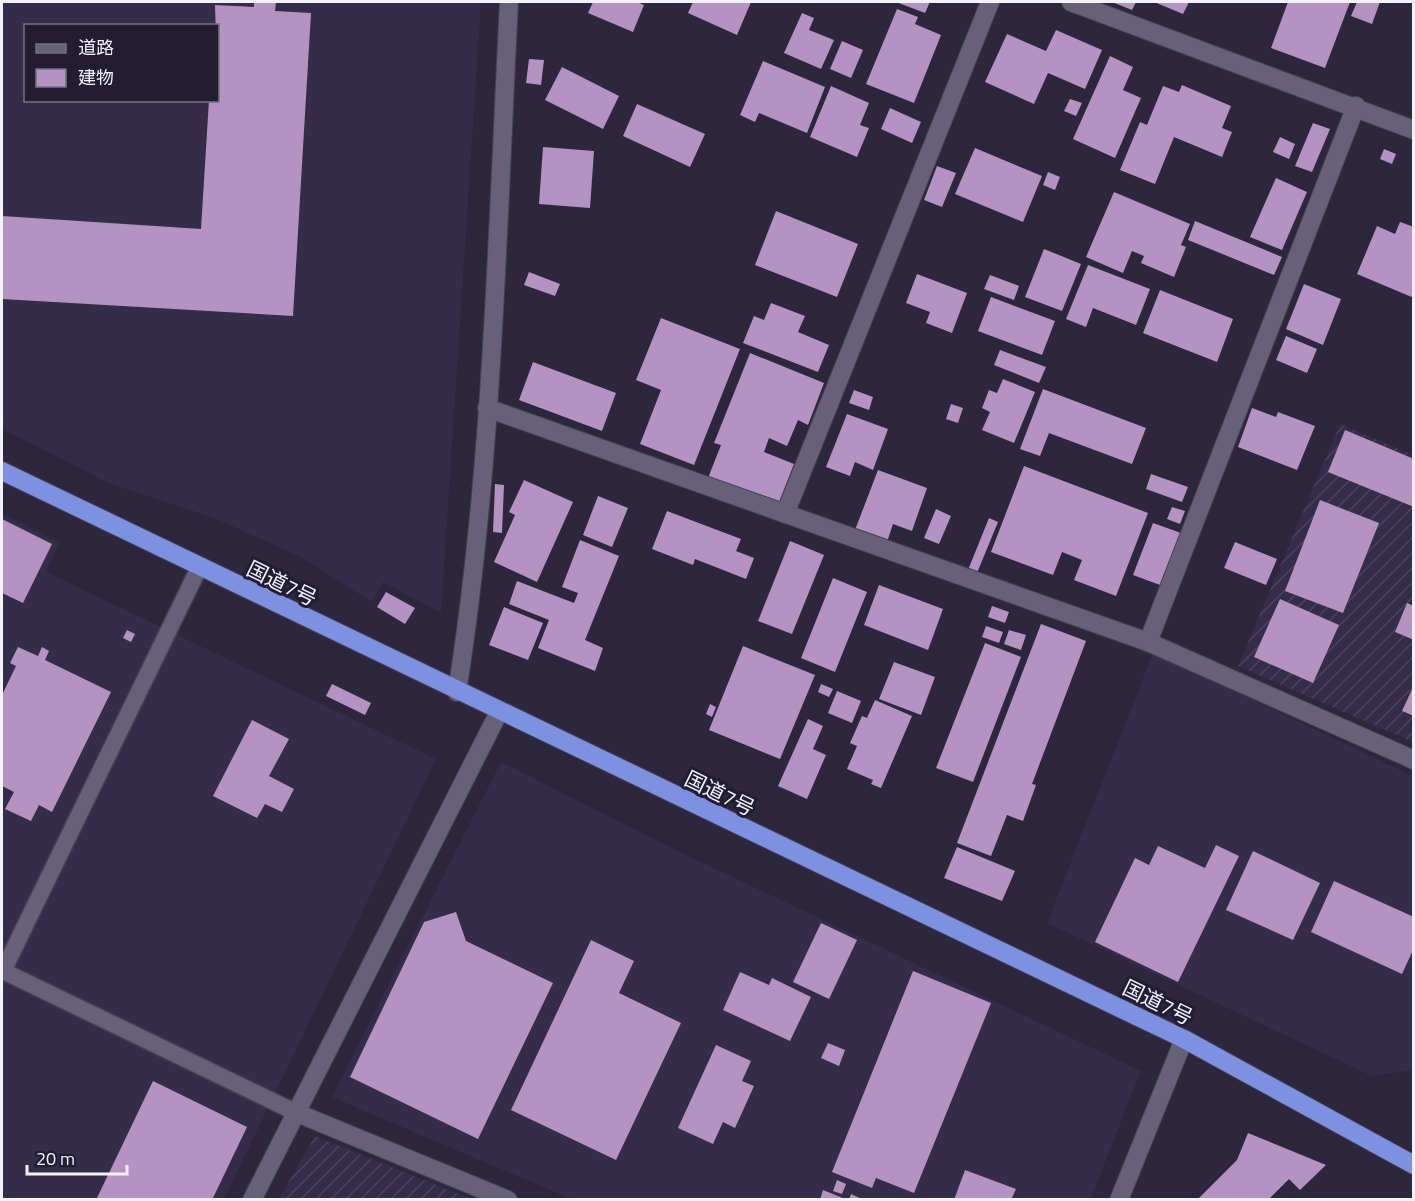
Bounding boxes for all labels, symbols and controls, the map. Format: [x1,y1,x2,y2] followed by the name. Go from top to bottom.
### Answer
[24,24,219,102] legend
[78,34,114,61] text: 道路
[78,64,114,91] text: 建物
[241,552,323,614] street label: 国道7号
[679,762,761,824] street label: 国道7号
[1117,971,1199,1033] street label: 国道7号
[27,1138,128,1176] scale bar
[36,1145,75,1172] text: 20 m

